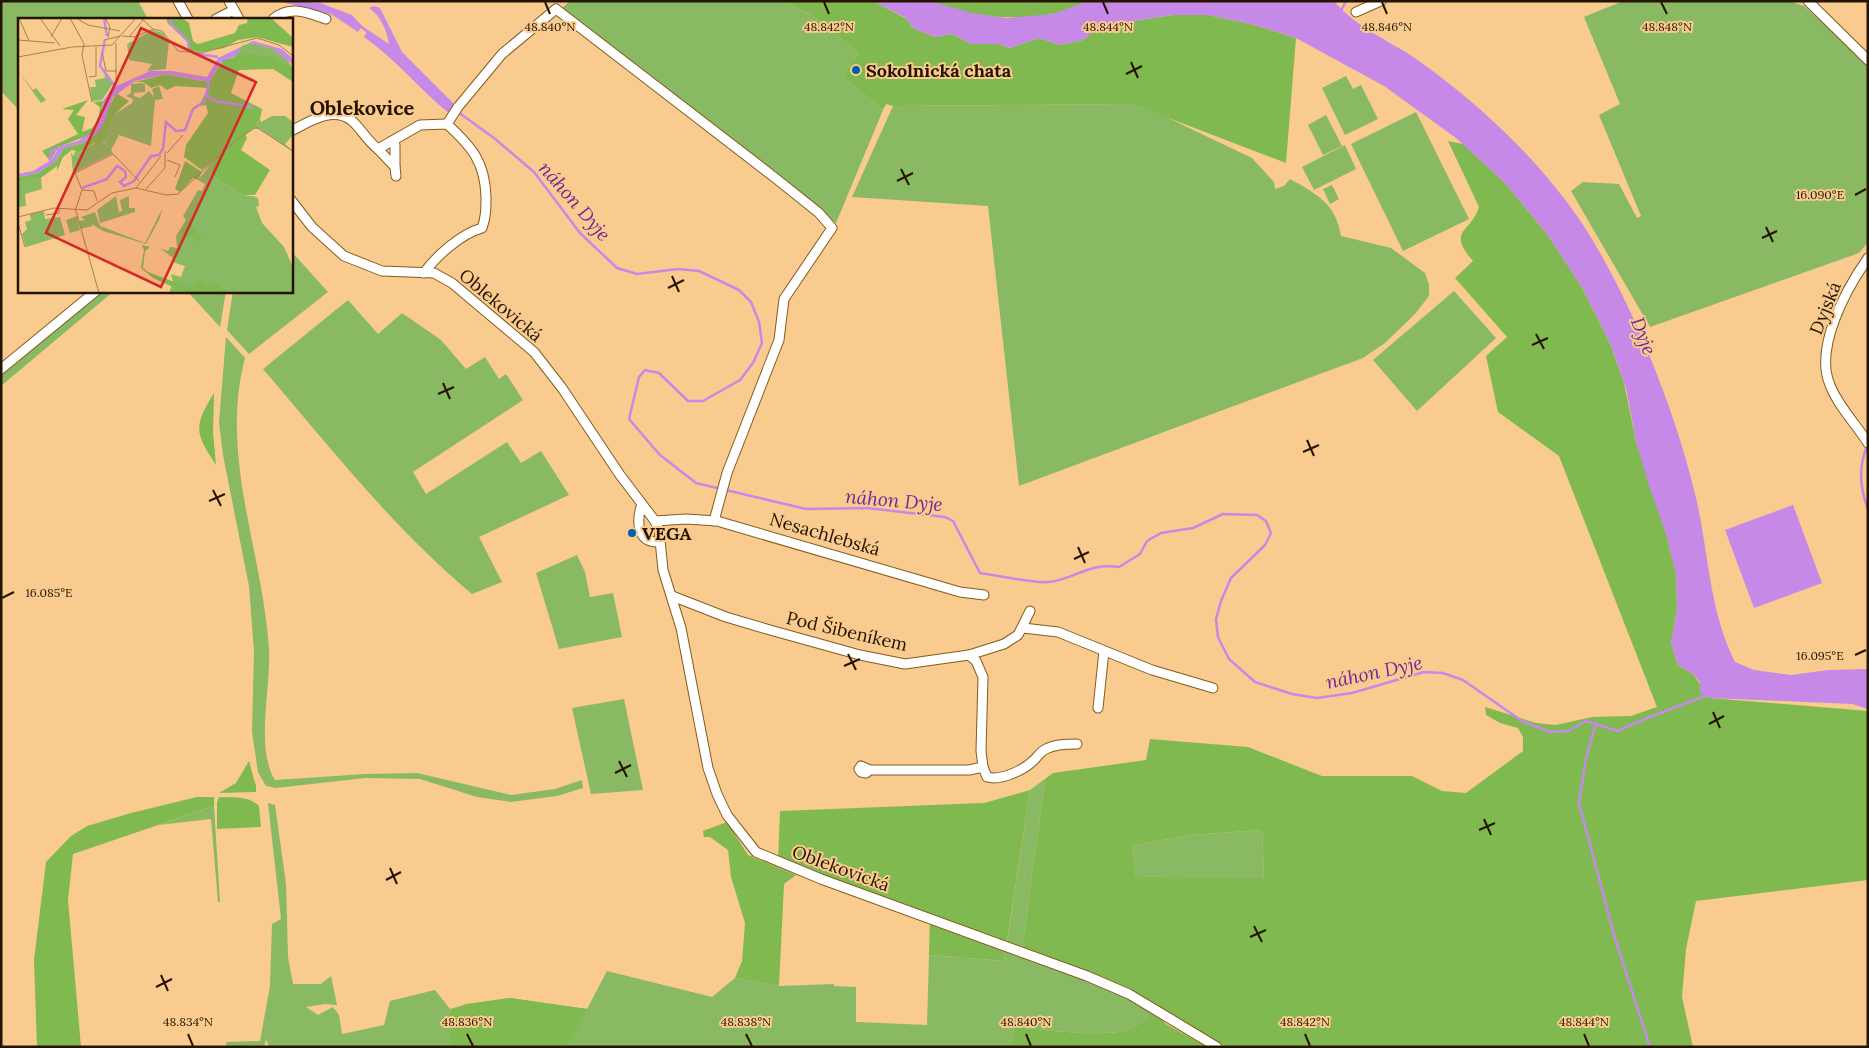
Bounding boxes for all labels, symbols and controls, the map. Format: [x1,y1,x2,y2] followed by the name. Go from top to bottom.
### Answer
[18,18,292,292] inset map
[525,19,575,34] text: 48.840°N
[804,19,854,34] text: 48.842°N
[1083,19,1133,34] text: 48.844°N
[1362,19,1412,34] text: 48.846°N
[1642,19,1692,34] text: 48.848°N
[866,59,1012,82] place label: Sokolnická chata
[850,64,862,76] marker: Sokolnická chata
[310,95,414,120] district label: Oblekovice
[534,156,616,246] water label: náhon Dyje
[1796,187,1844,202] text: 16.090°E
[455,263,547,347] street label: Oblekovická
[1804,278,1846,338] street label: Dyjská
[1626,314,1662,358] water label: Dyje
[844,484,944,516] water label: náhon Dyje
[767,507,883,561] street label: Nesachlebská
[642,522,691,545] place label: VEGA
[626,527,638,539] marker: VEGA
[25,585,73,600] text: 16.085°E
[784,606,910,656] street label: Pod Šibeníkem
[1796,648,1844,663] text: 16.095°E
[1324,650,1424,694] water label: náhon Dyje
[789,840,893,896] street label: Oblekovická
[163,1014,213,1029] text: 48.834°N
[442,1014,492,1029] text: 48.836°N
[721,1014,771,1029] text: 48.838°N
[1001,1014,1051,1029] text: 48.840°N
[1280,1014,1330,1029] text: 48.842°N
[1559,1014,1609,1029] text: 48.844°N

